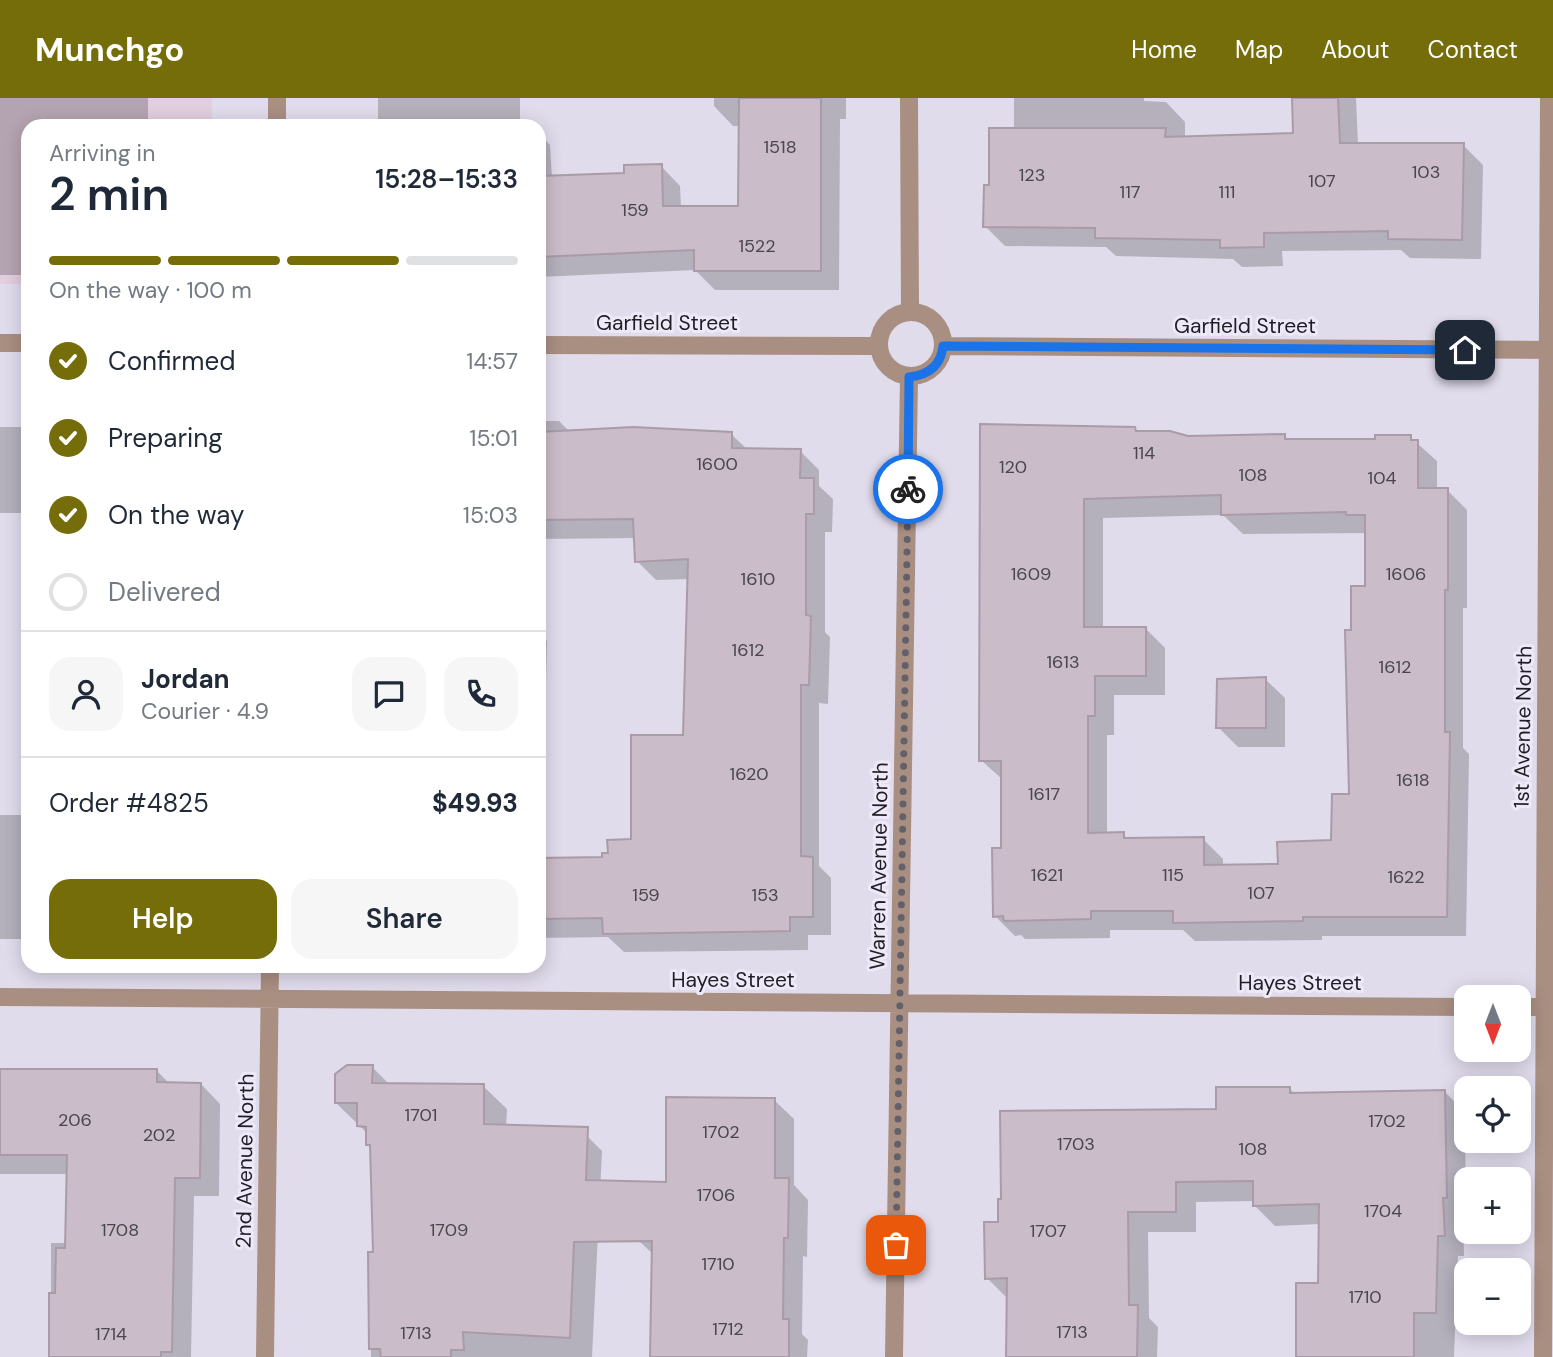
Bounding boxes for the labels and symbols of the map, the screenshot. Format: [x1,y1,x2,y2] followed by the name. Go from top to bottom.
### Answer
[763,135,797,159] house number: 1518
[1412,160,1440,184] house number: 103
[1019,163,1045,187] house number: 123
[1308,169,1336,193] house number: 107
[1120,180,1140,204] house number: 117
[1219,180,1235,204] house number: 111
[621,198,649,222] house number: 159
[738,234,776,258] house number: 1522
[596,309,738,337] street label: Garfield Street
[1174,312,1316,340] street label: Garfield Street
[1435,320,1495,380] pin
[1133,441,1155,465] house number: 114
[696,452,738,476] house number: 1600
[873,454,943,524] courier
[999,455,1027,479] house number: 120
[1239,463,1267,487] house number: 108
[1368,466,1396,490] house number: 104
[1011,562,1051,586] house number: 1609
[1386,562,1426,586] house number: 1606
[741,567,775,591] house number: 1610
[732,638,764,662] house number: 1612
[1508,646,1538,808] street label: 1st Avenue North
[1046,650,1080,674] house number: 1613
[1379,655,1411,679] house number: 1612
[730,762,768,786] house number: 1620
[863,762,895,970] street label: Warren Avenue North
[1396,768,1430,792] house number: 1618
[1028,782,1060,806] house number: 1617
[1031,863,1063,887] house number: 1621
[1162,863,1184,887] house number: 115
[1387,865,1425,889] house number: 1622
[1247,881,1275,905] house number: 107
[632,883,660,907] house number: 159
[751,883,779,907] house number: 153
[671,966,795,994] street label: Hayes Street
[1238,969,1362,997] street label: Hayes Street
[1454,985,1531,1062] north arrow
[229,1073,261,1249] street label: 2nd Avenue North
[405,1103,437,1127] house number: 1701
[58,1108,92,1132] house number: 206
[1368,1109,1406,1133] house number: 1702
[702,1120,740,1144] house number: 1702
[143,1123,175,1147] house number: 202
[1057,1132,1095,1156] house number: 1703
[1239,1137,1267,1161] house number: 108
[697,1183,735,1207] house number: 1706
[1364,1199,1402,1223] house number: 1704
[866,1215,926,1275] pin
[101,1218,139,1242] house number: 1708
[430,1218,468,1242] house number: 1709
[1030,1219,1066,1243] house number: 1707
[701,1252,735,1276] house number: 1710
[1348,1285,1382,1309] house number: 1710
[712,1317,744,1341] house number: 1712
[1056,1320,1088,1344] house number: 1713
[400,1321,432,1345] house number: 1713
[95,1322,127,1346] house number: 1714

